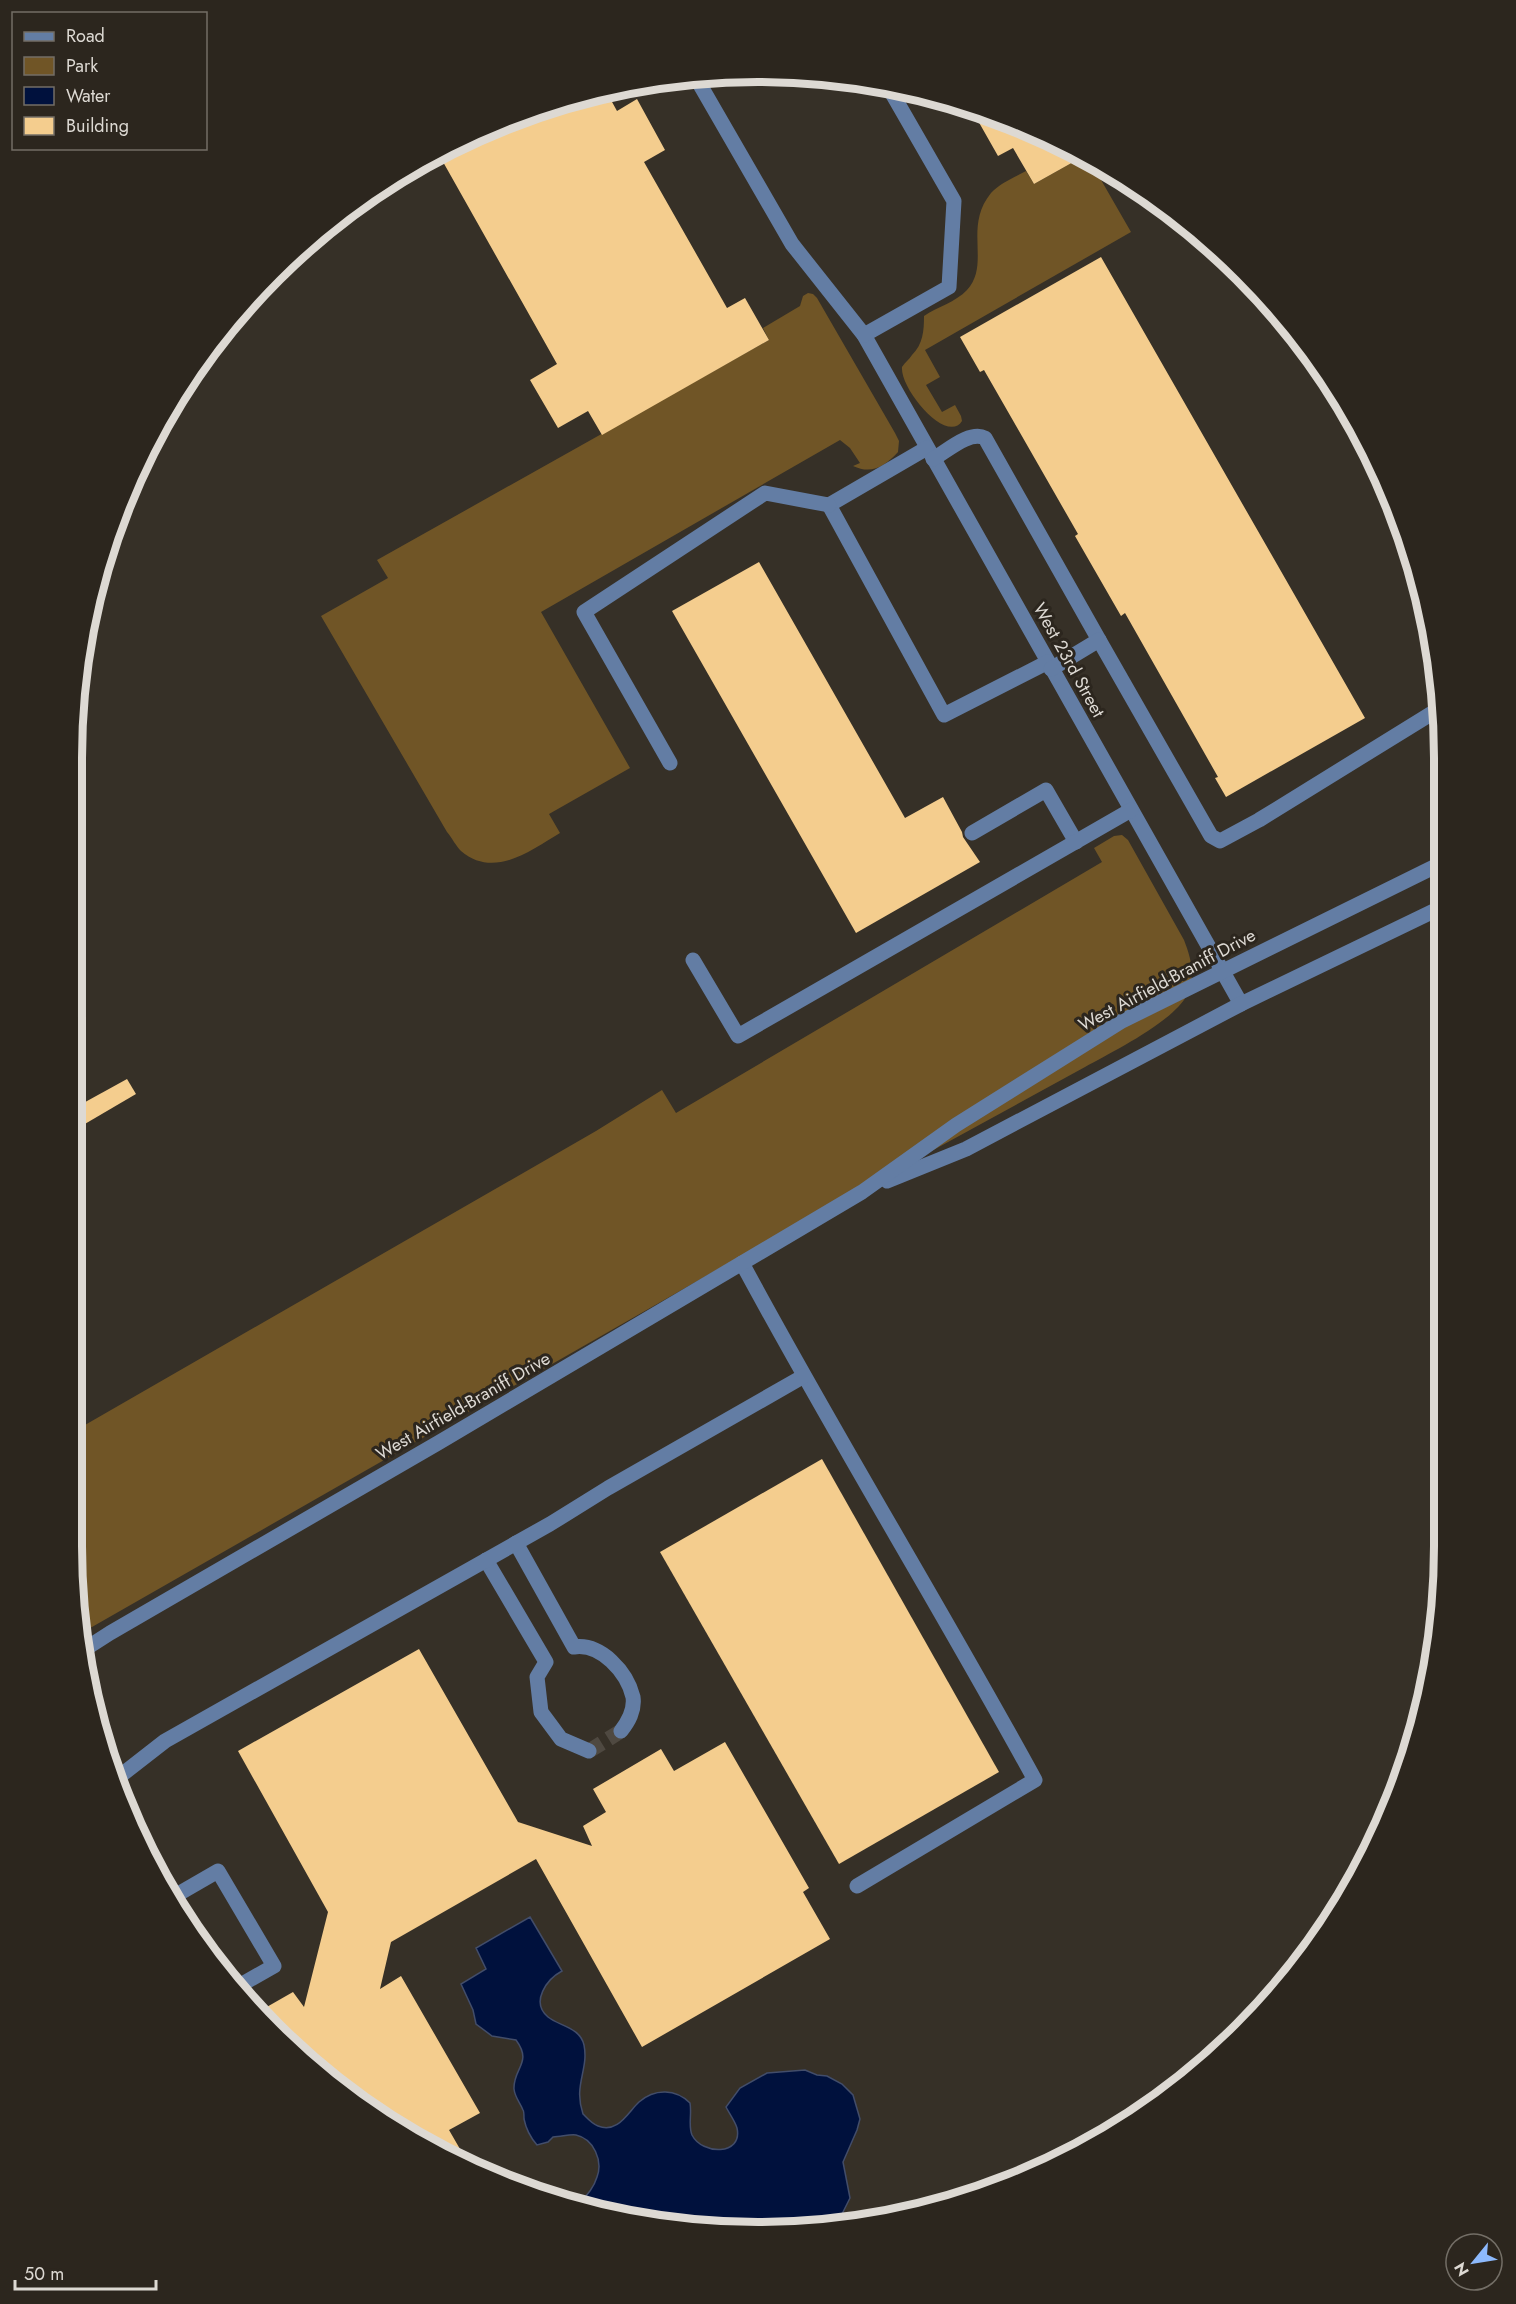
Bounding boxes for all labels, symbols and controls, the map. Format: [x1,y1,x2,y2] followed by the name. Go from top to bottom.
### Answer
[12,12,207,150] legend
[66,23,105,49] text: Road
[66,53,98,79] text: Park
[66,83,111,109] text: Water
[66,113,129,139] text: Building
[1027,598,1112,723] street label: West 23rd Street
[1074,922,1260,1038] street label: West Airfield-Braniff Drive
[371,1345,555,1467] street label: West Airfield-Braniff Drive
[1444,2232,1504,2292] north arrow
[15,2253,156,2291] scale bar
[1448,2258,1475,2281] text: N
[24,2261,64,2287] text: 50 m

